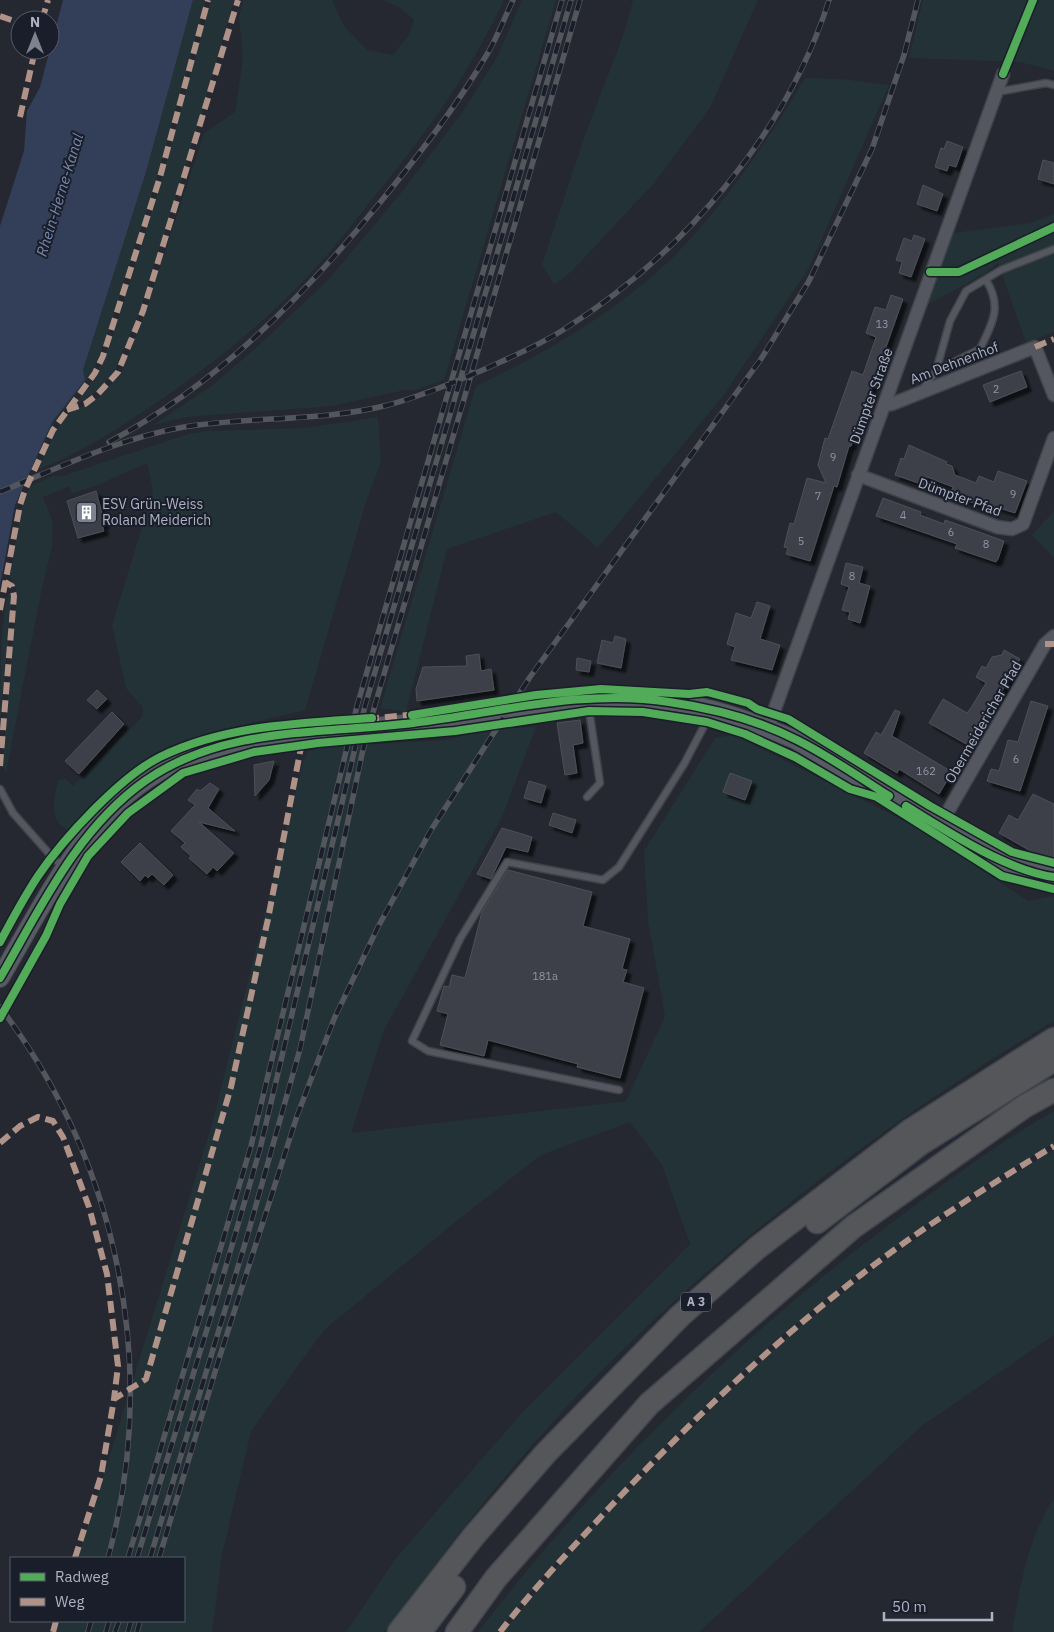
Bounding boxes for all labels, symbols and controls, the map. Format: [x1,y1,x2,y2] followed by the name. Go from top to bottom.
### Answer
[10,10,60,60] north arrow
[30,13,40,31] text: N
[32,131,87,259] water label: Rhein-Herne-Kanal
[875,317,889,331] house number: 13
[907,338,1001,388] street label: Am Dehnenhof
[845,345,897,446] street label: Dümpter Straße
[993,382,999,396] house number: 2
[830,450,836,464] house number: 9
[916,474,1004,520] street label: Dümpter Pfad
[1010,487,1016,501] house number: 9
[815,489,821,503] house number: 7
[102,495,211,529] place label: ESV Grün-Weiss Roland Meiderich
[74,500,98,524] building icon: ESV Grün-Weiss Roland Meiderich
[900,508,907,522] house number: 4
[948,525,954,539] house number: 6
[798,534,804,548] house number: 5
[983,537,989,551] house number: 8
[849,569,855,583] house number: 8
[941,658,1025,786] street label: Obermeidericher Pfad
[1013,752,1019,766] house number: 6
[916,764,936,778] house number: 162
[532,969,558,983] house number: 181a
[681,1292,711,1311] road number: A 3
[10,1557,185,1622] legend
[55,1567,109,1586] text: Radweg
[884,1590,992,1622] scale bar
[55,1592,84,1611] text: Weg
[892,1597,927,1616] text: 50 m

